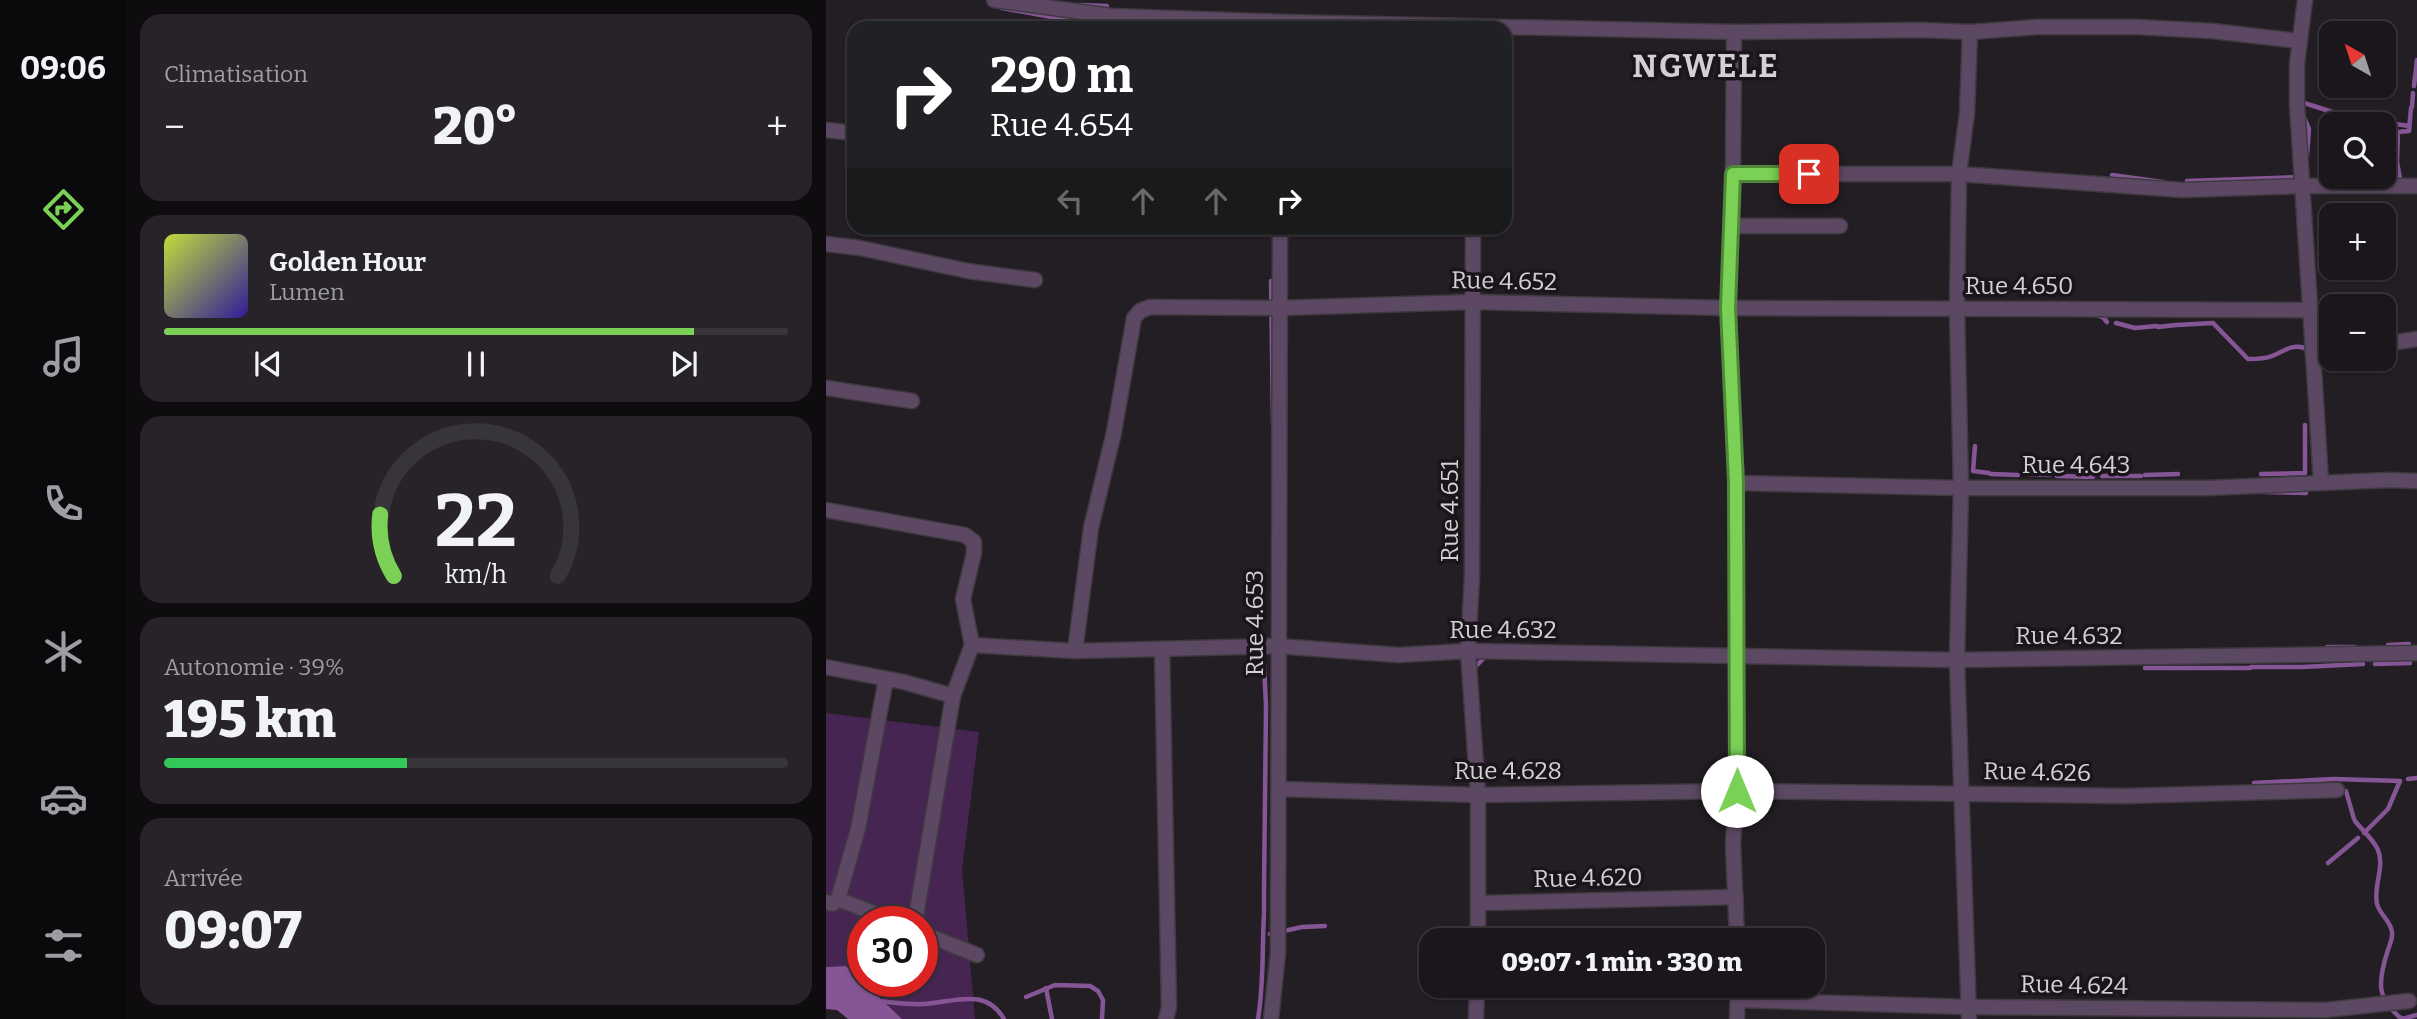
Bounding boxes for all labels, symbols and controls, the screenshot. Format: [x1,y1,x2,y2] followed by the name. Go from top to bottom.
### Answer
[2319,21,2396,98] north arrow
[2319,21,2396,371] map controls
[990,46,1133,105] text: 290 m
[1632,47,1780,85] district label: NGWELE
[20,49,106,87] text: 09:06
[875,49,966,140] icon: right
[164,60,308,88] text: Climatisation
[433,95,518,158] text: 20°
[164,104,185,150] text: −
[766,104,788,150] text: +
[990,106,1133,144] text: Rue 4.654
[2319,112,2396,189] button: search
[1779,144,1839,204] pin
[1790,155,1828,193] icon: arrive
[1051,182,1089,220] icon: left
[1124,182,1162,220] icon: ahead
[1197,182,1235,220] icon: ahead
[1270,182,1308,220] icon: right
[39,185,88,234] icon: directions
[2319,203,2396,280] button: +
[269,247,426,278] text: Golden Hour
[1451,266,1557,296] street label: Rue 4.652
[1965,272,2073,300] street label: Rue 4.650
[269,278,345,306] text: Lumen
[2319,294,2396,371] button: −
[39,332,88,381] icon: music
[249,345,287,383] icon: previous
[457,345,495,383] icon: pause
[665,345,703,383] icon: next
[2022,451,2130,479] street label: Rue 4.643
[1436,459,1464,562] street label: Rue 4.651
[435,478,517,565] text: 22
[39,479,88,528] icon: phone
[445,559,507,589] text: km/h
[1241,570,1269,676] street label: Rue 4.653
[1449,616,1557,644] street label: Rue 4.632
[2015,622,2123,650] street label: Rue 4.632
[39,627,88,676] icon: climate
[164,653,344,681] text: Autonomie · 39%
[164,688,336,751] text: 195 km
[1700,754,1774,828] position arrow
[1454,757,1562,785] street label: Rue 4.628
[1983,757,2091,787] street label: Rue 4.626
[39,774,88,823] icon: car
[1533,863,1643,893] street label: Rue 4.620
[164,864,243,892] text: Arrivée
[164,899,302,962] text: 09:07
[847,906,938,997] speed limit sign: 30
[39,921,88,970] icon: filters
[1502,947,1742,978] text: 09:07 · 1 min · 330 m
[2020,970,2128,1000] street label: Rue 4.624

